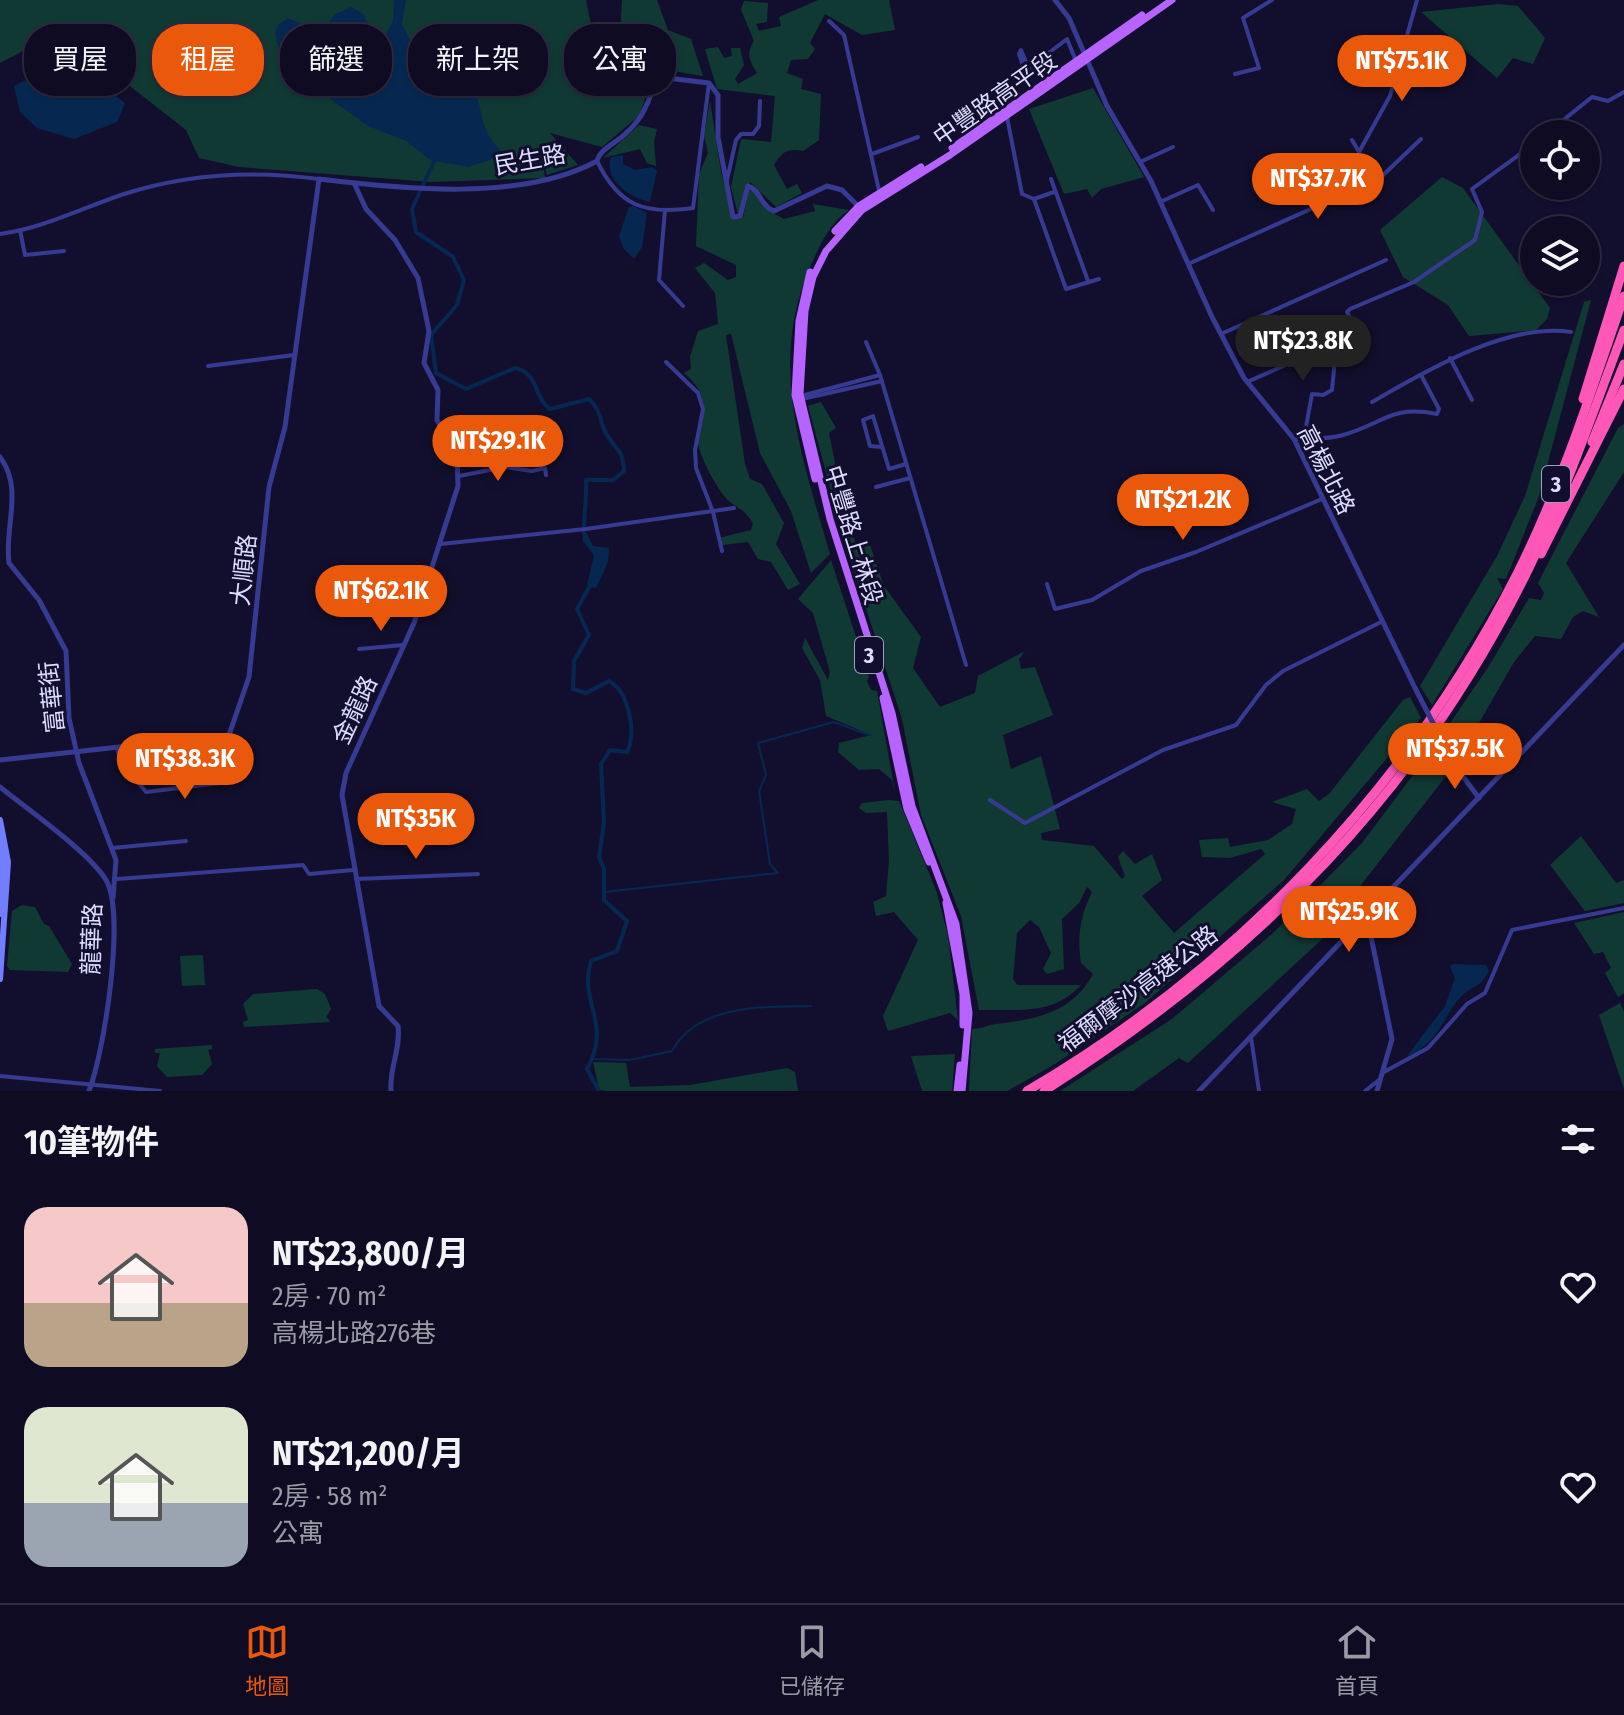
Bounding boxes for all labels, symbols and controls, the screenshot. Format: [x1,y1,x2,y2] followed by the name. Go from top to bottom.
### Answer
[24,24,136,96] chip: 買屋
[152,24,264,96] chip: 租屋
[280,24,392,96] chip: 篩選
[408,24,548,96] chip: 新上架
[564,24,676,96] chip: 公寓
[1319,35,1485,103] pin: NT$75.1K
[1355,45,1449,76] text: NT$75.1K
[928,46,1062,152] street label: 中豐路高平段
[1520,120,1600,296] map controls
[1520,120,1600,200] button: locate
[492,140,568,180] street label: 民生路
[1235,153,1401,221] pin: NT$37.7K
[1270,163,1366,194] text: NT$37.7K
[1520,216,1600,296] button: layers
[1220,315,1386,383] pin: NT$23.8K
[1253,325,1353,356] text: NT$23.8K
[415,415,581,483] pin: NT$29.1K
[1292,421,1360,519] street label: 高楊北路
[450,425,546,456] text: NT$29.1K
[819,462,887,608] street label: 中豐路上林段
[1542,466,1570,502] road number: 3
[1100,474,1266,542] pin: NT$21.2K
[1135,484,1231,515] text: NT$21.2K
[226,533,262,607] street label: 大順路
[298,565,464,633] pin: NT$62.1K
[333,575,429,606] text: NT$62.1K
[855,637,883,673] road number: 3
[34,660,70,734] street label: 富華街
[327,671,383,749] street label: 金龍路
[1372,723,1538,791] pin: NT$37.5K
[102,733,268,801] pin: NT$38.3K
[1406,733,1504,764] text: NT$37.5K
[135,743,235,774] text: NT$38.3K
[351,793,481,861] pin: NT$35K
[376,803,456,834] text: NT$35K
[1266,886,1432,954] pin: NT$25.9K
[1299,896,1399,927] text: NT$25.9K
[77,903,107,975] street label: 龍華路
[1053,920,1223,1058] street label: 福爾摩沙高速公路
[1556,1117,1600,1161] icon: filters
[24,1122,159,1163] text: 10筆物件
[272,1233,469,1274] text: NT$23,800/月
[88,1239,184,1335] icon: home
[1556,1265,1600,1309] icon: heart
[272,1281,386,1312] text: 2房 · 70 m²
[272,1318,436,1349] text: 高楊北路276巷
[272,1433,465,1474] text: NT$21,200/月
[88,1439,184,1535] icon: home
[1556,1465,1600,1509] icon: heart
[272,1481,388,1512] text: 2房 · 58 m²
[272,1518,324,1549] text: 公寓
[245,1620,289,1700] tab: 地圖
[779,1620,845,1700] tab: 已儲存
[1335,1620,1379,1700] tab: 首頁

